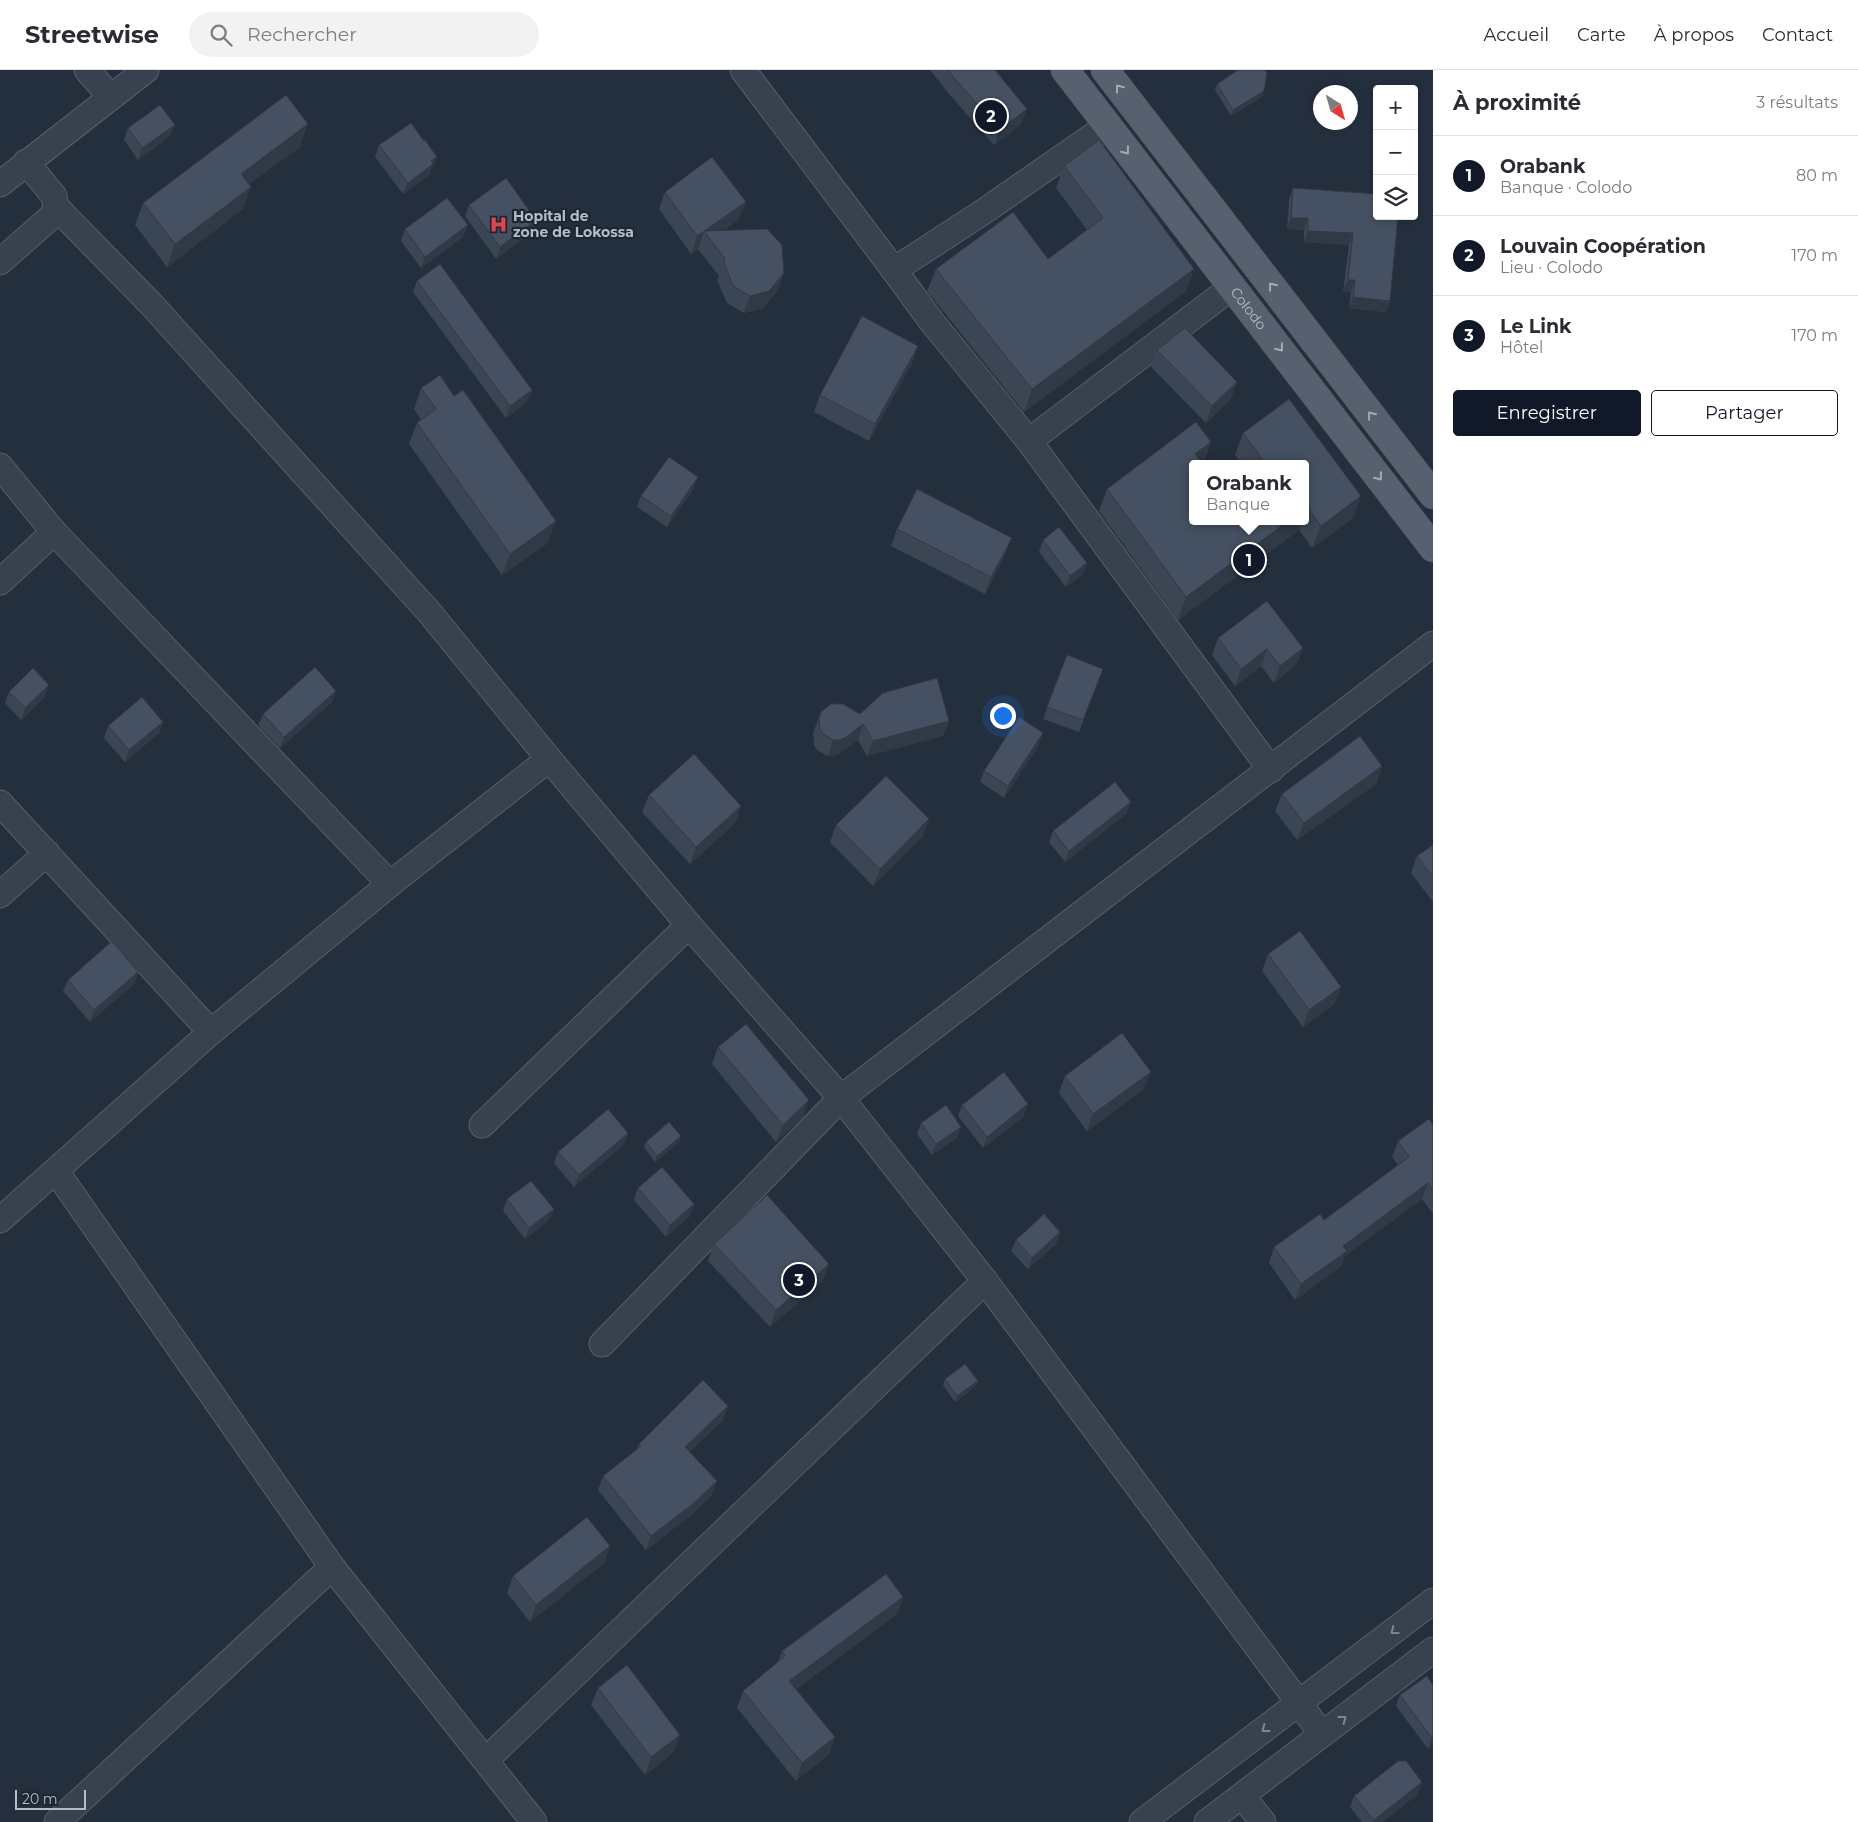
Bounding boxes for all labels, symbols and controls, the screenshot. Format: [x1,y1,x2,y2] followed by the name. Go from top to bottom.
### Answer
[189,12,539,57] search box
[25,20,159,49] text: Streetwise
[207,21,235,49] icon: search
[247,23,357,46] text: Rechercher
[1484,24,1549,46] text: Accueil
[1577,24,1626,46] text: Carte
[1654,24,1734,46] text: À propos
[1762,24,1833,46] text: Contact
[1117,85,1125,94] one-way arrow
[1313,85,1358,130] north arrow
[1373,85,1418,220] map controls
[1373,85,1418,130] button: +
[1453,90,1581,115] text: À proximité
[1756,93,1838,112] text: 3 résultats
[975,97,1007,135] pin: 2
[1373,130,1418,175] button: −
[1121,145,1129,154] one-way arrow
[1500,155,1585,178] text: Orabank
[1466,166,1472,185] text: 1
[1796,166,1838,185] text: 80 m
[1373,175,1418,220] button: layers
[1500,178,1632,197] text: Banque · Colodo
[513,207,634,241] place label: Hopital de zone de Lokossa
[489,214,509,234] hospital icon: Hopital de zone de Lokossa
[1500,235,1706,258] text: Louvain Coopération
[1464,246,1474,265] text: 2
[1791,246,1838,265] text: 170 m
[1500,258,1603,277] text: Lieu · Colodo
[1269,282,1278,292] one-way arrow
[1226,284,1271,334] street label: Colodo
[1500,315,1572,338] text: Le Link
[1464,326,1474,345] text: 3
[1791,326,1838,345] text: 170 m
[1500,338,1543,357] text: Hôtel
[1274,342,1282,351] one-way arrow
[1453,390,1641,436] button: Enregistrer
[1651,390,1838,436] button: Partager
[1369,412,1377,421] one-way arrow
[1189,460,1309,525] popup
[1373,471,1381,480] one-way arrow
[1206,472,1292,495] text: Orabank
[1206,495,1270,514] text: Banque
[1233,541,1265,579] pin: 1
[990,703,1016,729] your location
[783,1261,815,1299] pin: 3
[1391,1625,1400,1633] one-way arrow
[1337,1716,1346,1724] one-way arrow
[1262,1724,1271,1732] one-way arrow
[15,1787,86,1810] scale bar
[22,1790,58,1808] text: 20 m

